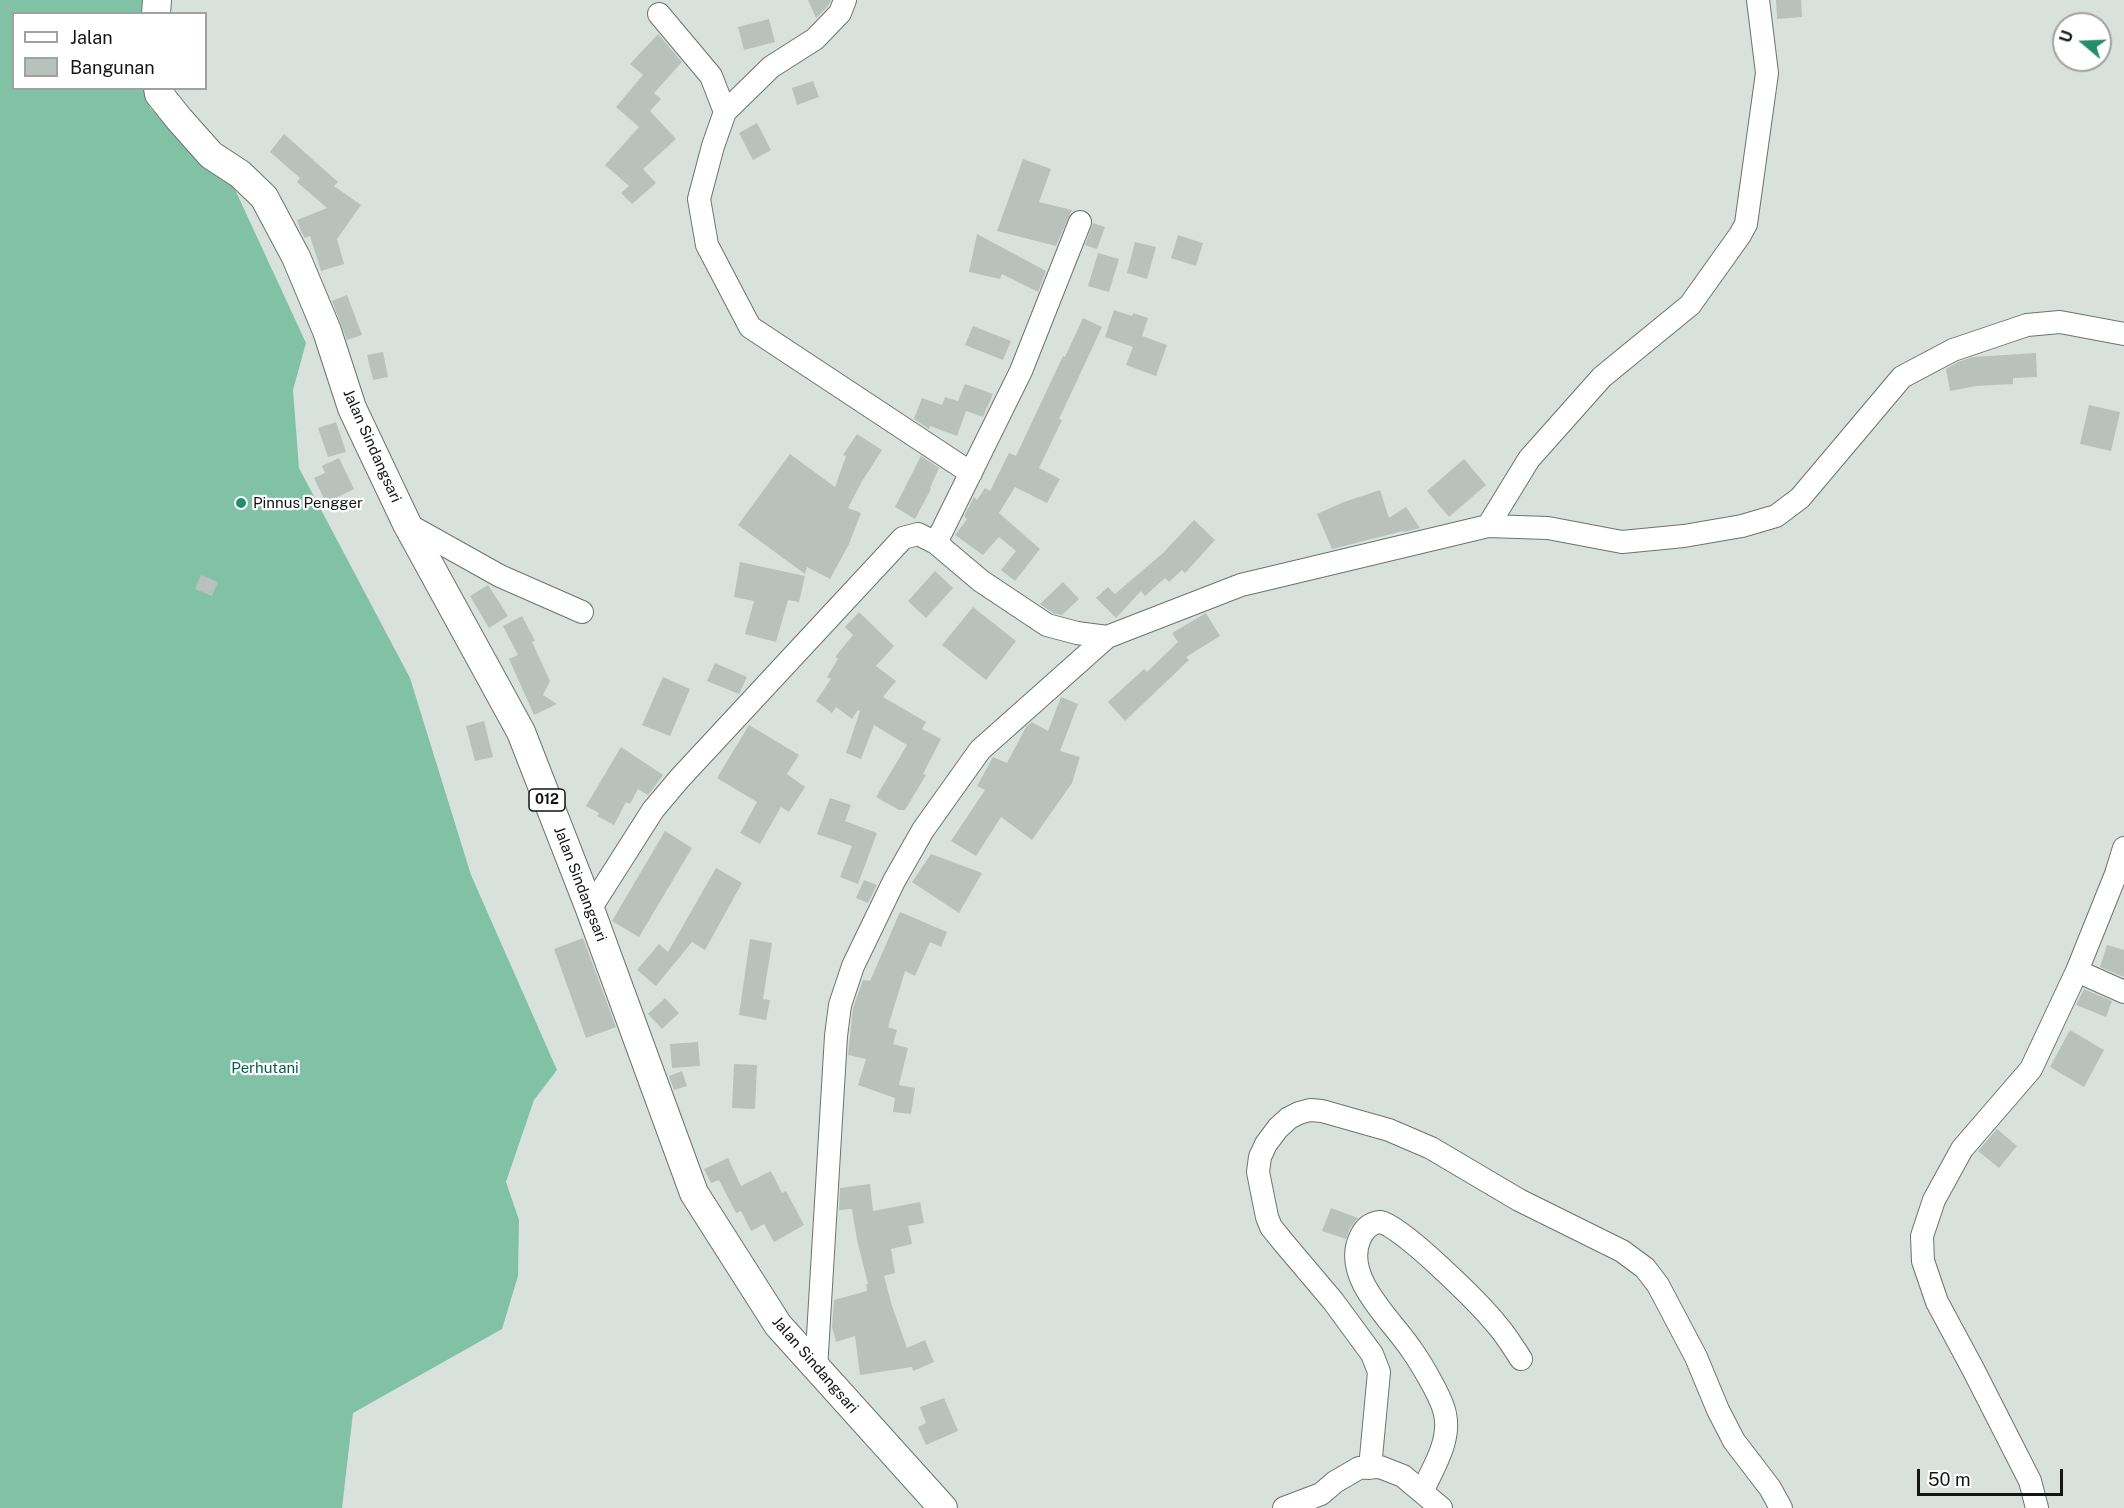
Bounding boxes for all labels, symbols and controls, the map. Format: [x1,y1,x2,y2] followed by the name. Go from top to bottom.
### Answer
[12,12,207,90] legend
[2052,12,2112,72] north arrow
[70,27,113,48] text: Jalan
[2056,28,2077,45] text: U
[70,57,155,78] text: Bangunan
[339,387,405,505] street label: Jalan Sindangsari
[253,494,363,512] place label: Pinnus Pengger
[234,496,248,510] marker: Pinnus Pengger
[529,789,565,811] road number: 012
[550,824,610,944] street label: Jalan Sindangsari
[231,1059,299,1077] park label: Perhutani
[768,1313,862,1417] street label: Jalan Sindangsari
[1920,1457,2066,1495] scale bar
[1928,1469,1971,1490] text: 50 m

